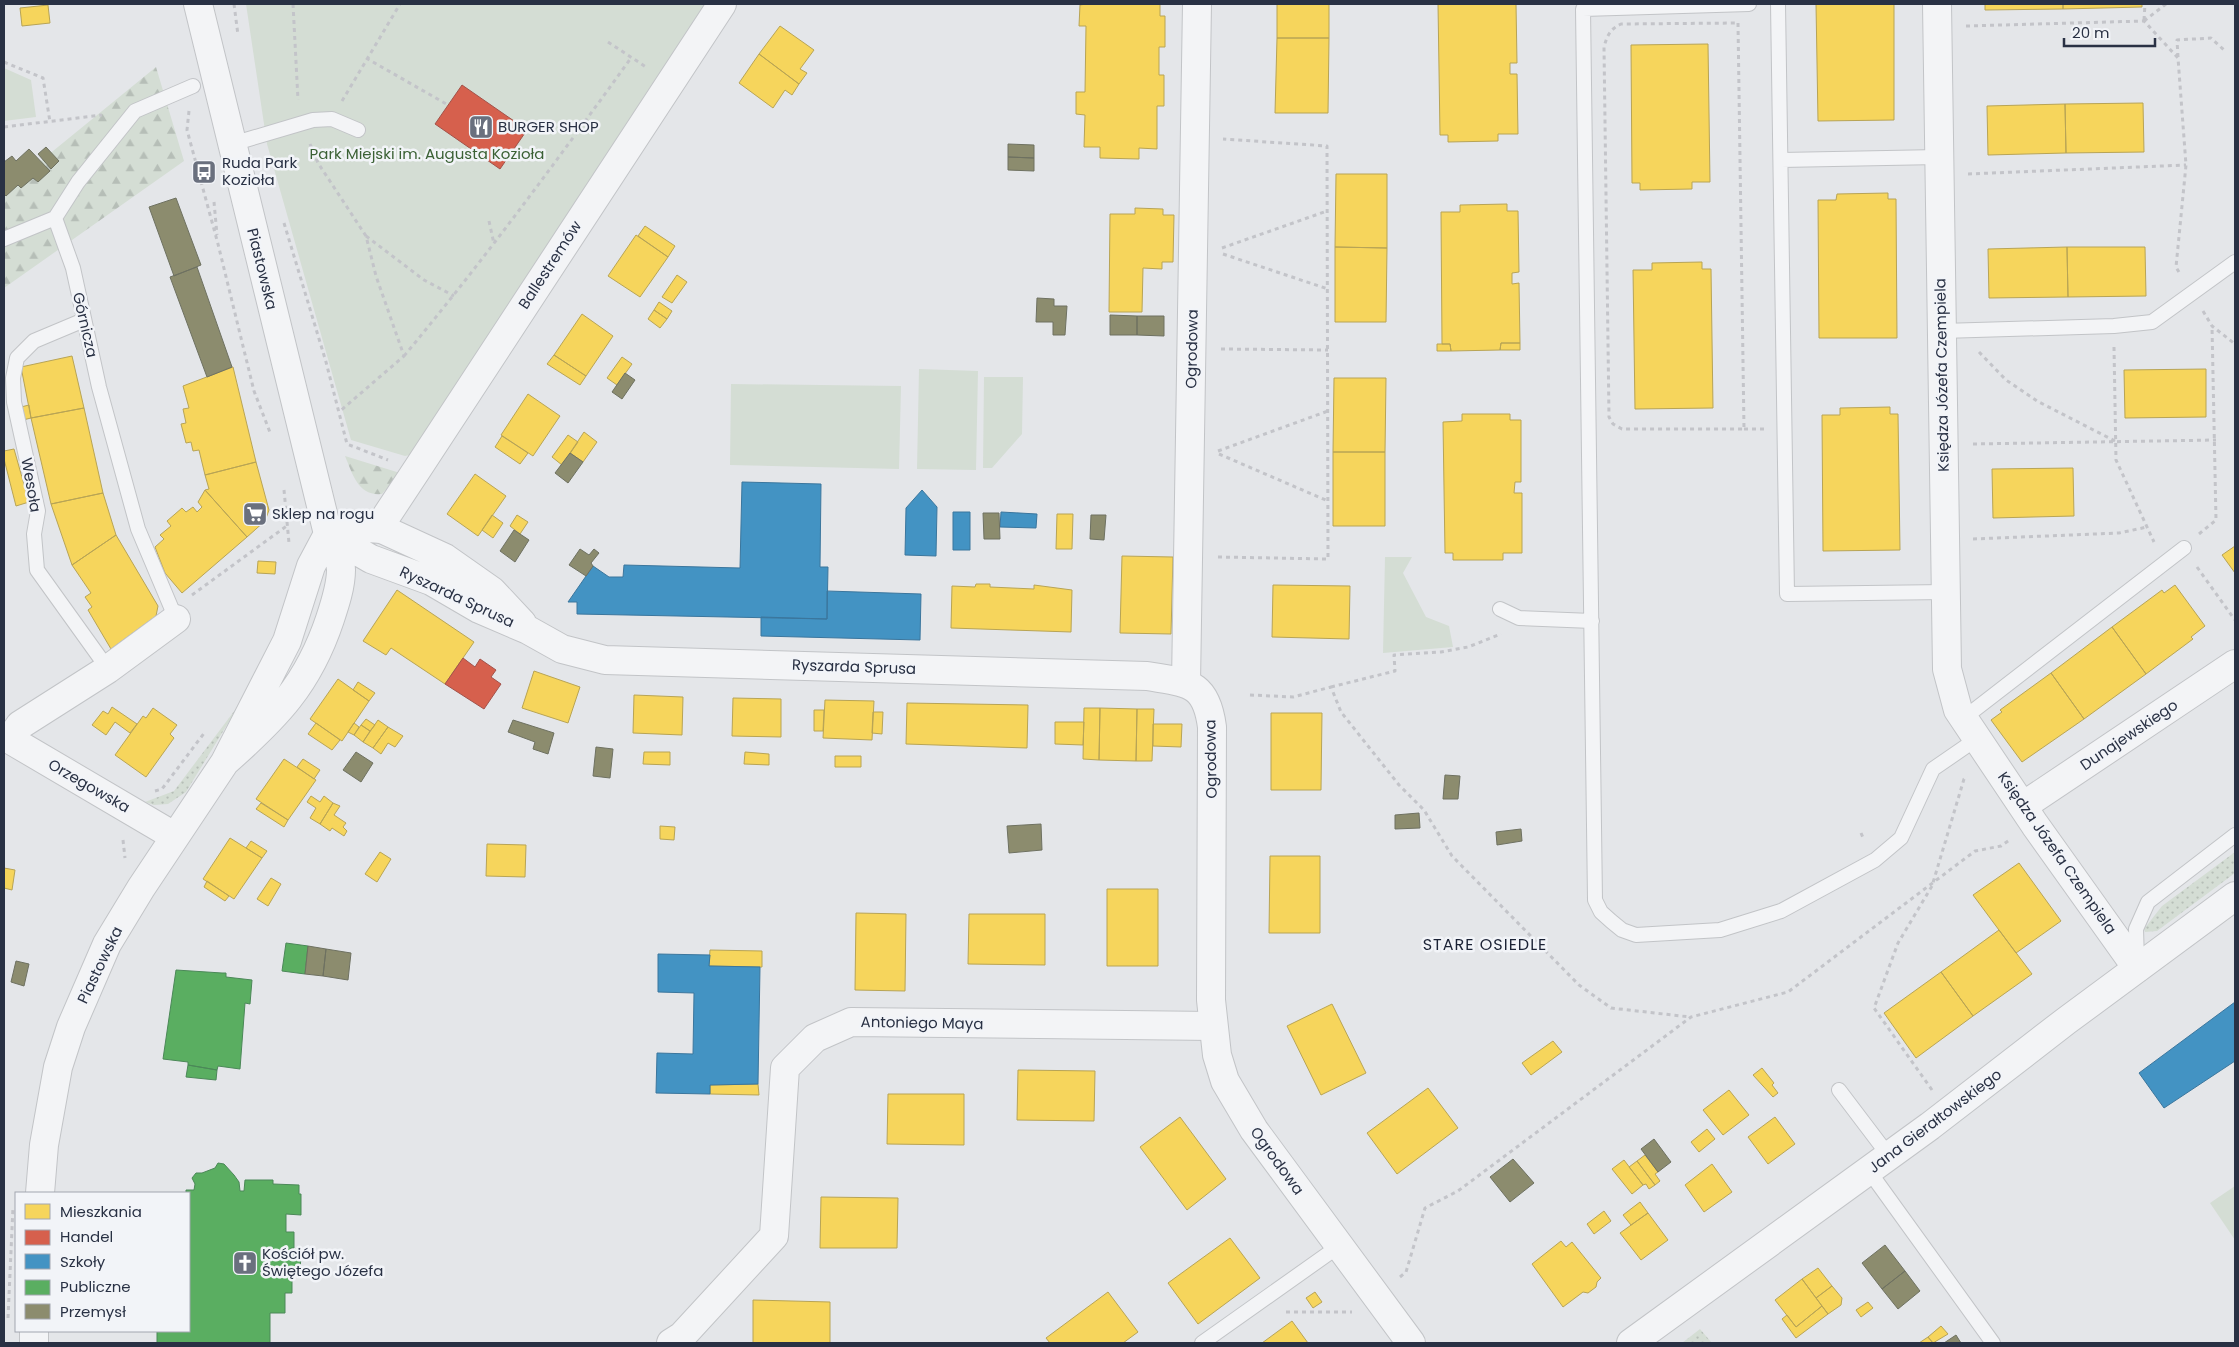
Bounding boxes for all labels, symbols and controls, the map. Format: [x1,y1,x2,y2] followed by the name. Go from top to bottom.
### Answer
[2064,15,2155,47] scale bar
[2072,22,2110,43] text: 20 m
[468,114,494,140] restaurant icon: BURGER SHOP
[498,116,599,137] place label: BURGER SHOP
[310,143,544,164] park label: Park Miejski im. Augusta Kozioła
[222,152,297,190] place label: Ruda Park Kozioła
[191,159,217,185] bus stop icon: Ruda Park Kozioła
[513,216,586,313] street label: Ballestremów
[242,226,283,312] street label: Piastowska
[1929,278,1954,472] street label: Księdza Józefa Czempiela
[68,290,103,360] street label: Górnicza
[1180,309,1203,389] street label: Ogrodowa
[16,456,47,514] street label: Wesoła
[242,501,268,527] supermarket icon: Sklep na rogu
[272,503,374,524] place label: Sklep na rogu
[396,561,518,632] street label: Ryszarda Sprusa
[792,654,917,679] street label: Ryszarda Sprusa
[2076,694,2182,775] street label: Dunajewskiego
[1199,719,1222,799] street label: Ogrodowa
[44,754,134,817] street label: Orzegowska
[1993,767,2122,938] street label: Księdza Józefa Czempiela
[72,923,127,1007] street label: Piastowska
[1423,933,1547,956] district label: STARE OSIEDLE
[860,1011,984,1034] street label: Antoniego Maya
[1864,1064,2006,1178] street label: Jana Gierałtowskiego
[1246,1122,1309,1199] street label: Ogrodowa
[15,1192,190,1332] legend
[60,1201,142,1222] text: Mieszkania
[60,1226,113,1247] text: Handel
[262,1243,383,1281] place label: Kościół pw. Świętego Józefa
[232,1250,258,1276] church icon: Kościół pw. Świętego Józefa
[60,1251,106,1272] text: Szkoły
[60,1276,131,1297] text: Publiczne
[60,1301,126,1322] text: Przemysł

